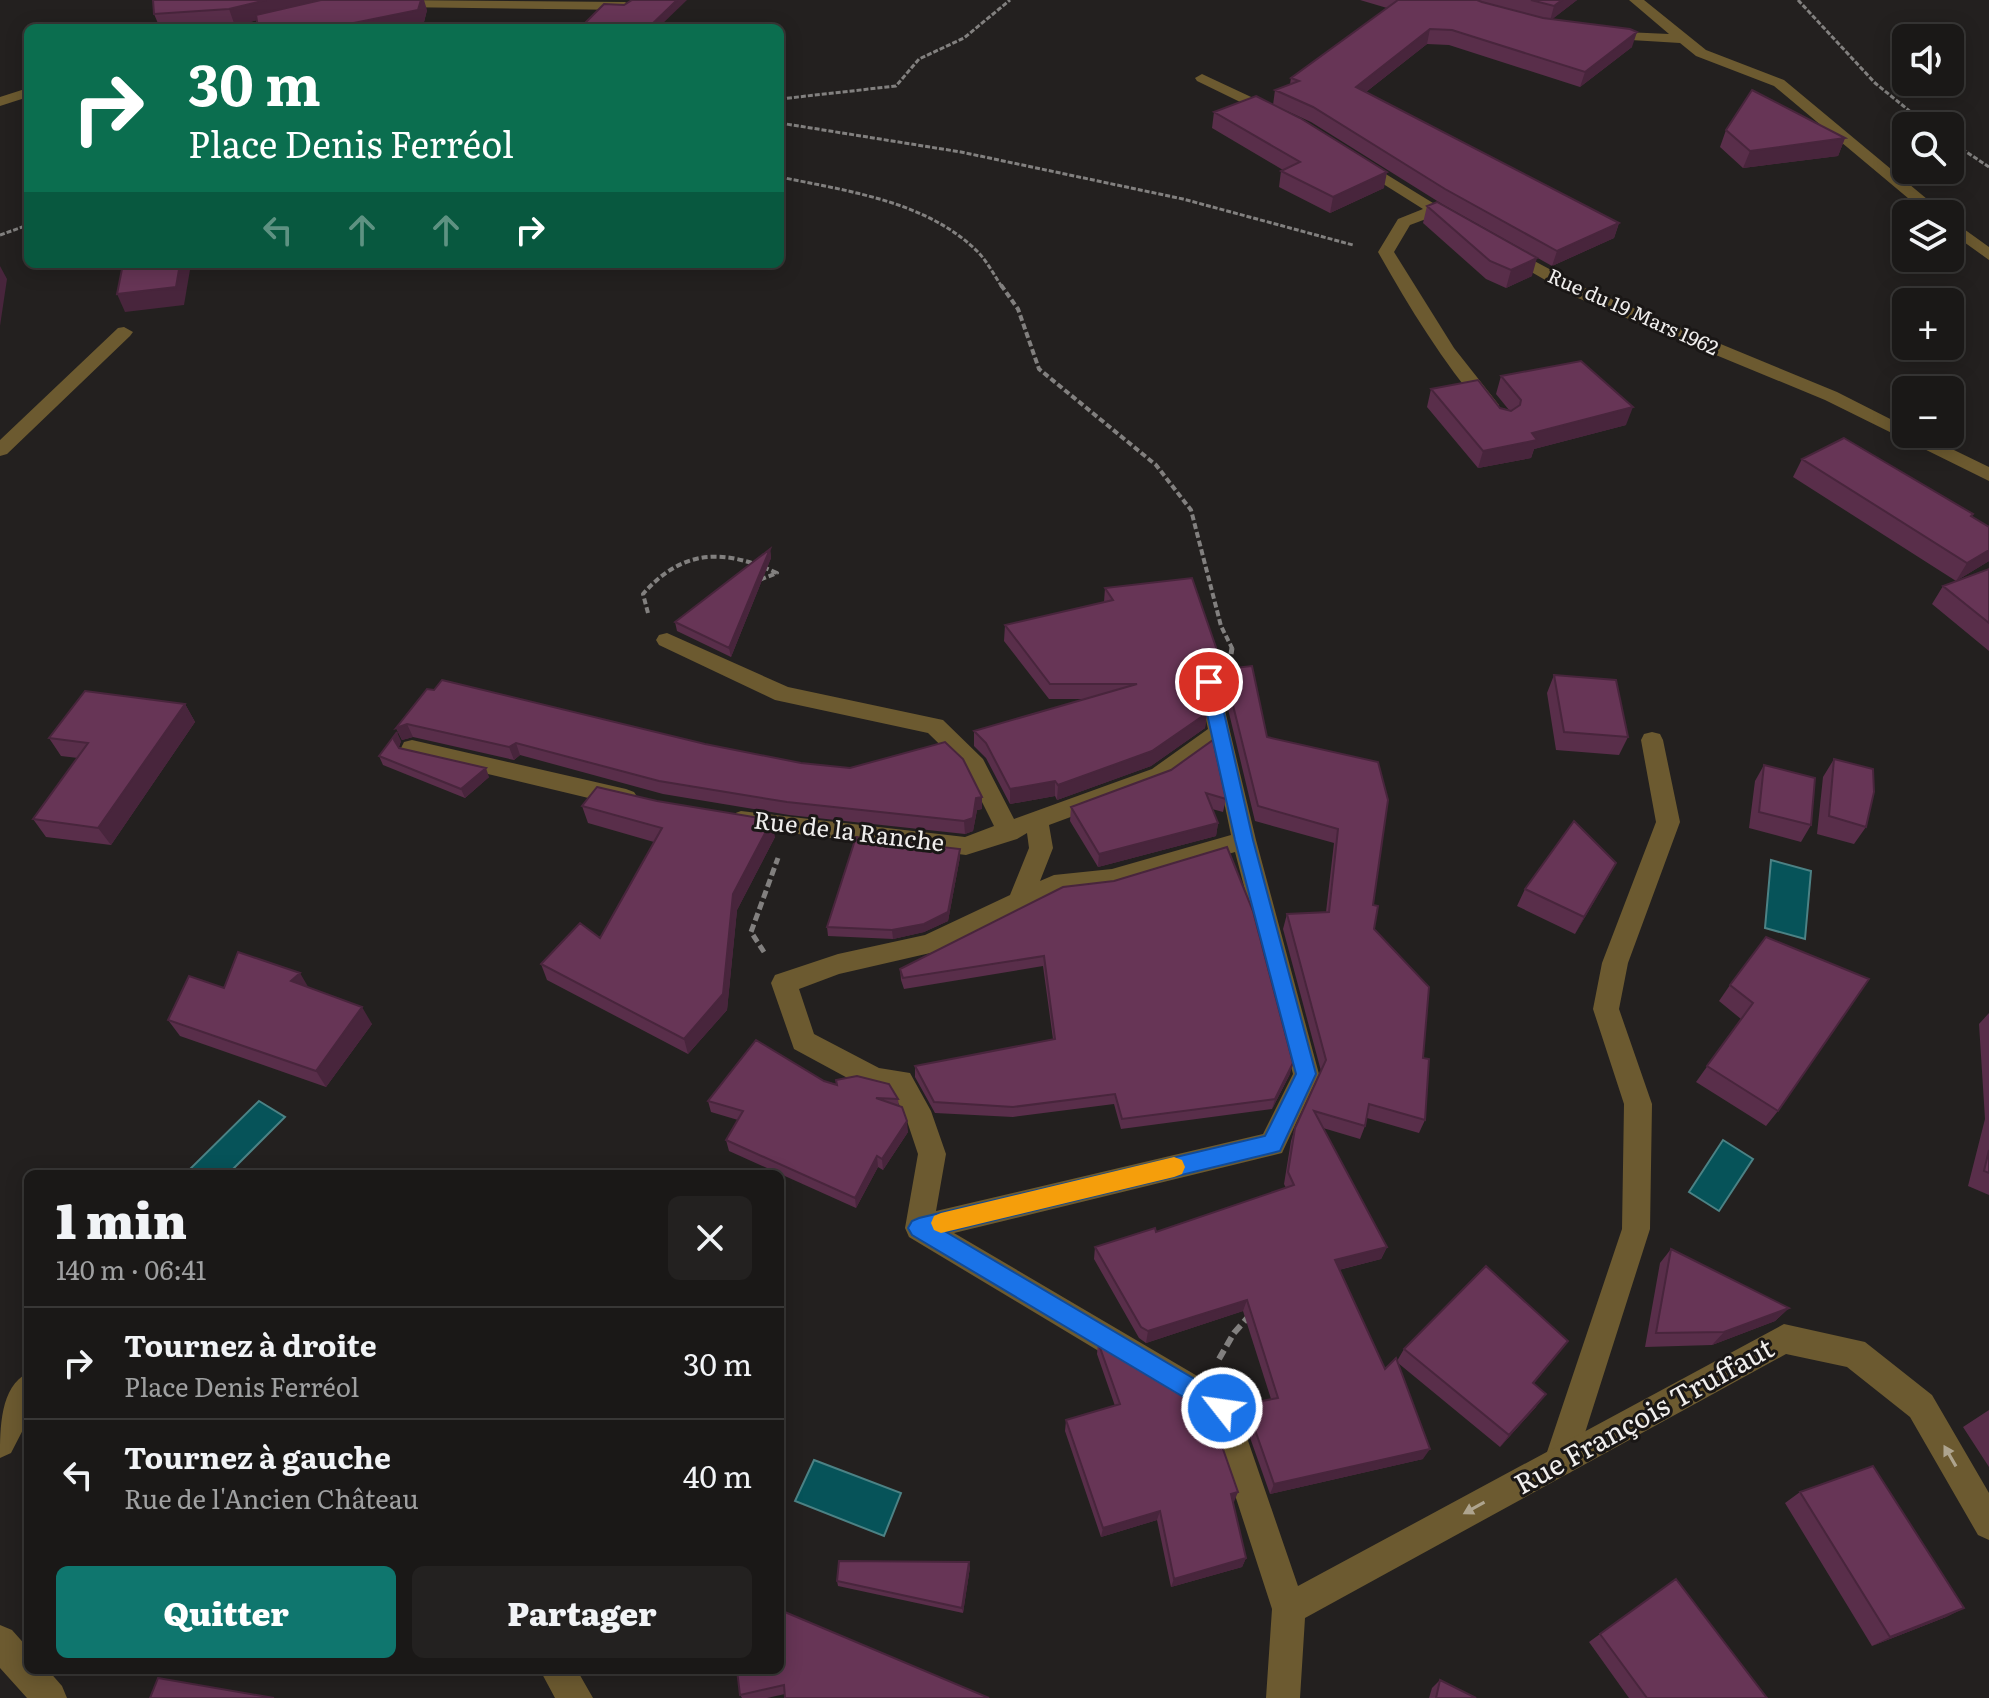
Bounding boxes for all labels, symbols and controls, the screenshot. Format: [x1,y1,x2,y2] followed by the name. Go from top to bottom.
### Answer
[1892,24,1964,448] map controls
[1892,24,1964,96] button: sound
[188,40,321,123] text: 30 m
[56,56,160,160] icon: right
[1892,112,1964,184] button: search
[188,116,514,169] text: Place Denis Ferréol
[1892,200,1964,272] button: layers
[256,208,300,252] icon: left
[340,208,384,252] icon: ahead
[424,208,468,252] icon: ahead
[508,208,552,252] icon: right
[1544,259,1724,361] street label: Rue du 19 Mars 1962
[1892,288,1964,360] button: +
[1892,376,1964,448] button: −
[1175,648,1243,716] pin
[1187,660,1231,704] icon: arrive
[752,800,947,859] street label: Rue de la Ranche
[56,1183,187,1254] text: 1 min
[668,1196,752,1280] button: close
[56,1249,206,1288] text: 140 m · 06:41
[124,1322,377,1366] text: Tournez à droite
[1505,1325,1781,1503] street label: Rue François Truffaut
[56,1341,100,1385] icon: right
[683,1341,752,1385] text: 30 m
[124,1366,359,1405] text: Place Denis Ferréol
[1180,1366,1264,1450] position arrow
[124,1434,391,1478] text: Tournez à gauche
[1943,1445,1957,1467] one-way arrow
[56,1453,100,1497] icon: left
[683,1453,752,1497] text: 40 m
[124,1478,419,1517] text: Rue de l'Ancien Château
[1463,1501,1485,1515] one-way arrow
[56,1566,396,1658] button: Quitter
[412,1566,752,1658] button: Partager

